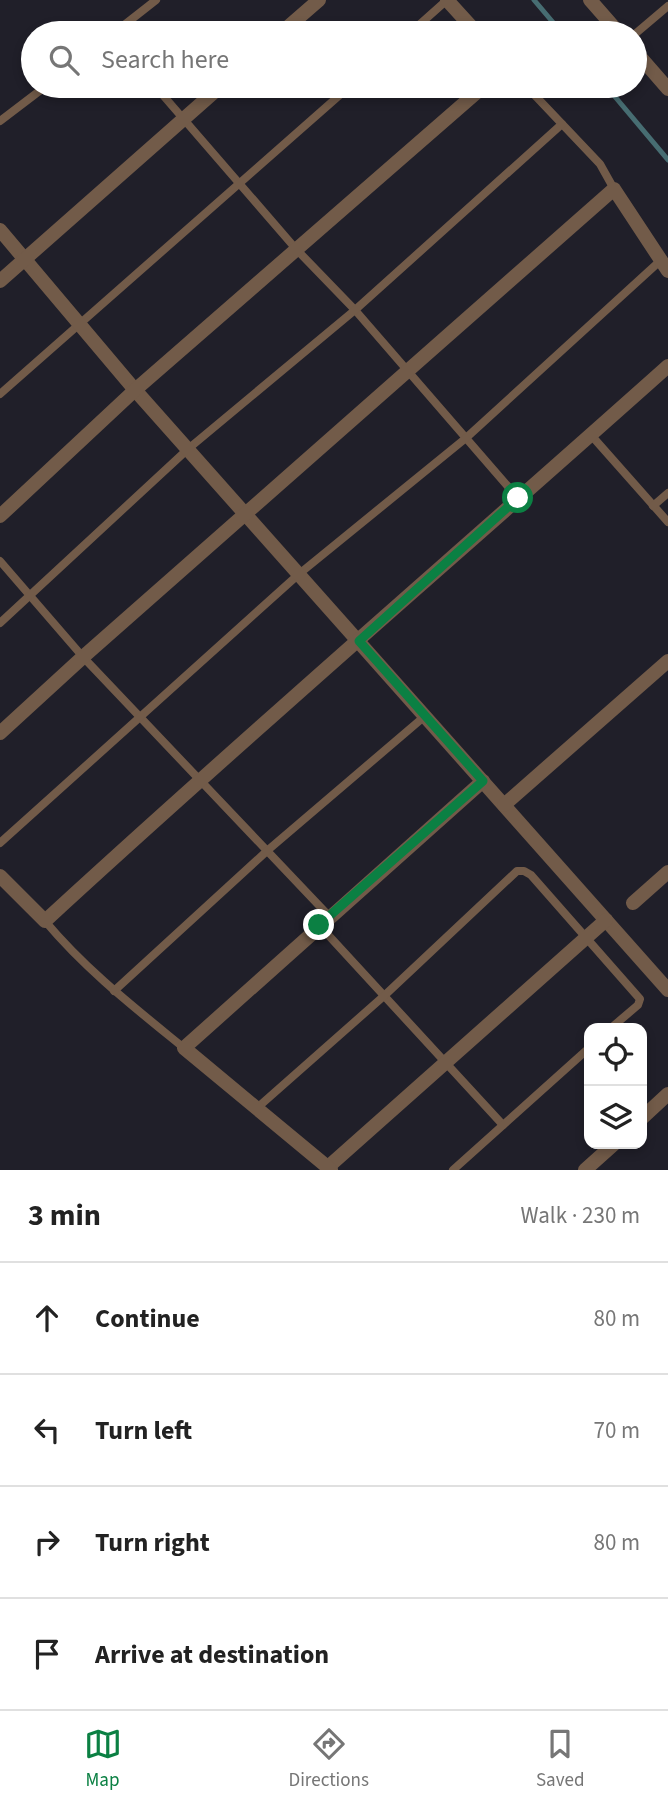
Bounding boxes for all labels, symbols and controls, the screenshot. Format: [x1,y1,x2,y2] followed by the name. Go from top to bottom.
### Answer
[21,21,647,98] search box
[45,41,83,79] icon: search
[101,41,229,78] text: Search here
[502,482,533,513] route start
[303,909,334,940] route end
[584,1023,647,1149] map controls
[584,1023,647,1086] button: locate
[584,1086,647,1149] button: layers
[28,1194,101,1237] text: 3 min
[521,1199,640,1232] text: Walk · 230 m
[28,1299,66,1337] icon: ahead
[95,1300,200,1337] text: Continue
[593,1302,640,1335] text: 80 m
[28,1411,66,1449] icon: left
[95,1412,192,1449] text: Turn left
[593,1414,640,1447] text: 70 m
[28,1523,66,1561] icon: right
[95,1524,210,1561] text: Turn right
[593,1526,640,1559] text: 80 m
[28,1635,66,1673] icon: arrive
[95,1636,329,1673] text: Arrive at destination
[84,1725,122,1794] tab: Map
[289,1725,369,1794] tab: Directions
[536,1725,584,1794] tab: Saved

